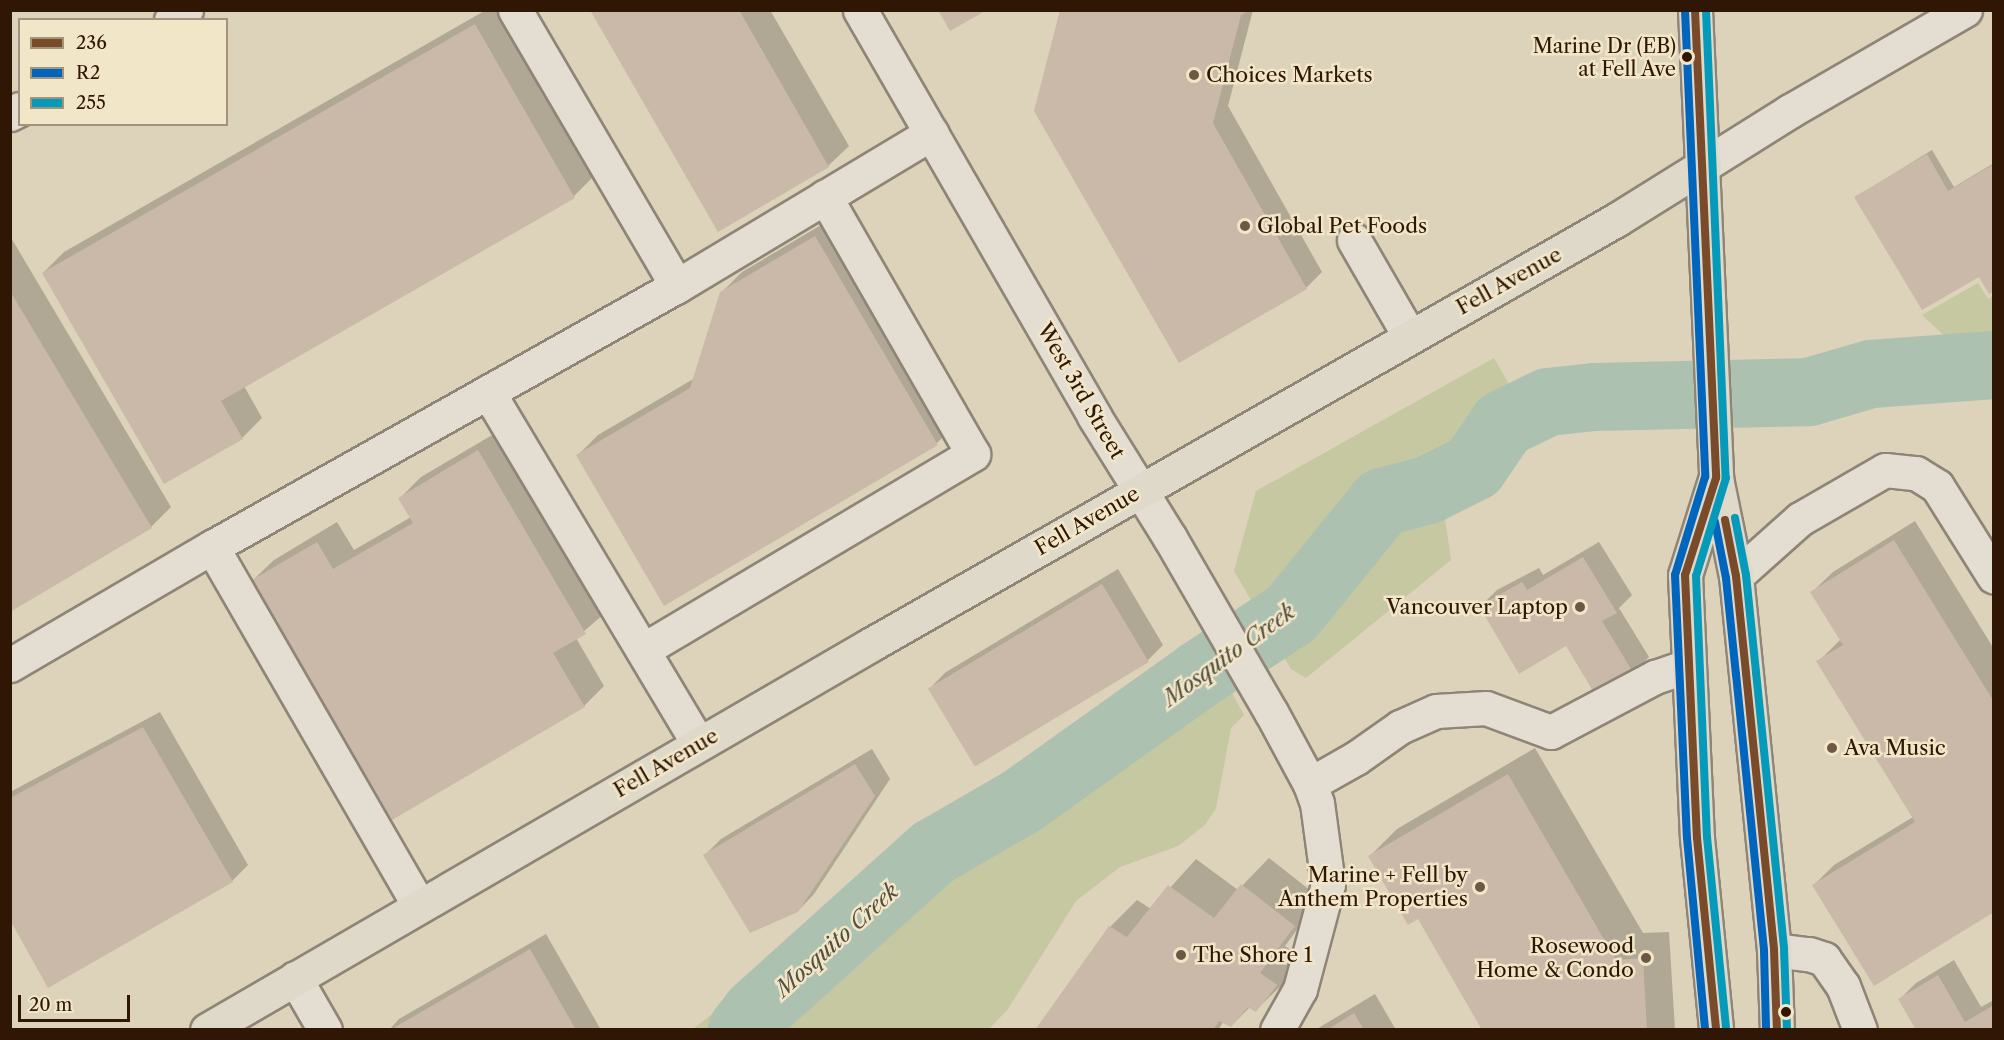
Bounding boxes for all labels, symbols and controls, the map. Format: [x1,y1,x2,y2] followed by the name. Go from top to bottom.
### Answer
[18,18,228,126] legend
[76,32,107,54] text: 236
[1532,34,1676,81] place label: Marine Dr (EB) at Fell Ave
[1681,51,1693,63] marker: Marine Dr (EB) at Fell Ave
[76,62,100,84] text: R2
[1206,62,1373,88] place label: Choices Markets
[1187,68,1201,82] marker: Choices Markets
[76,92,106,114] text: 255
[1257,213,1427,239] place label: Global Pet Foods
[1238,219,1252,233] marker: Global Pet Foods
[1452,242,1566,320] street label: Fell Avenue
[1032,318,1130,464] street label: West 3rd Street
[1030,481,1144,561] street label: Fell Avenue
[1386,594,1568,620] place label: Vancouver Laptop
[1158,598,1300,712] water label: Mosquito Creek
[1573,600,1587,614] marker: Vancouver Laptop
[609,723,723,803] street label: Fell Avenue
[1844,735,1946,761] place label: Ava Music
[1825,741,1839,755] marker: Ava Music
[1278,862,1468,912] place label: Marine + Fell by Anthem Properties
[770,878,904,1002] water label: Mosquito Creek
[1473,880,1487,894] marker: Marine + Fell by Anthem Properties
[1476,933,1634,983] place label: Rosewood Home & Condo
[1193,942,1313,968] place label: The Shore 1
[1174,948,1188,962] marker: The Shore 1
[1639,951,1653,965] marker: Rosewood Home & Condo
[21,983,134,1021] scale bar
[29,994,72,1016] text: 20 m
[1780,1006,1792,1018] unlabelled marker

